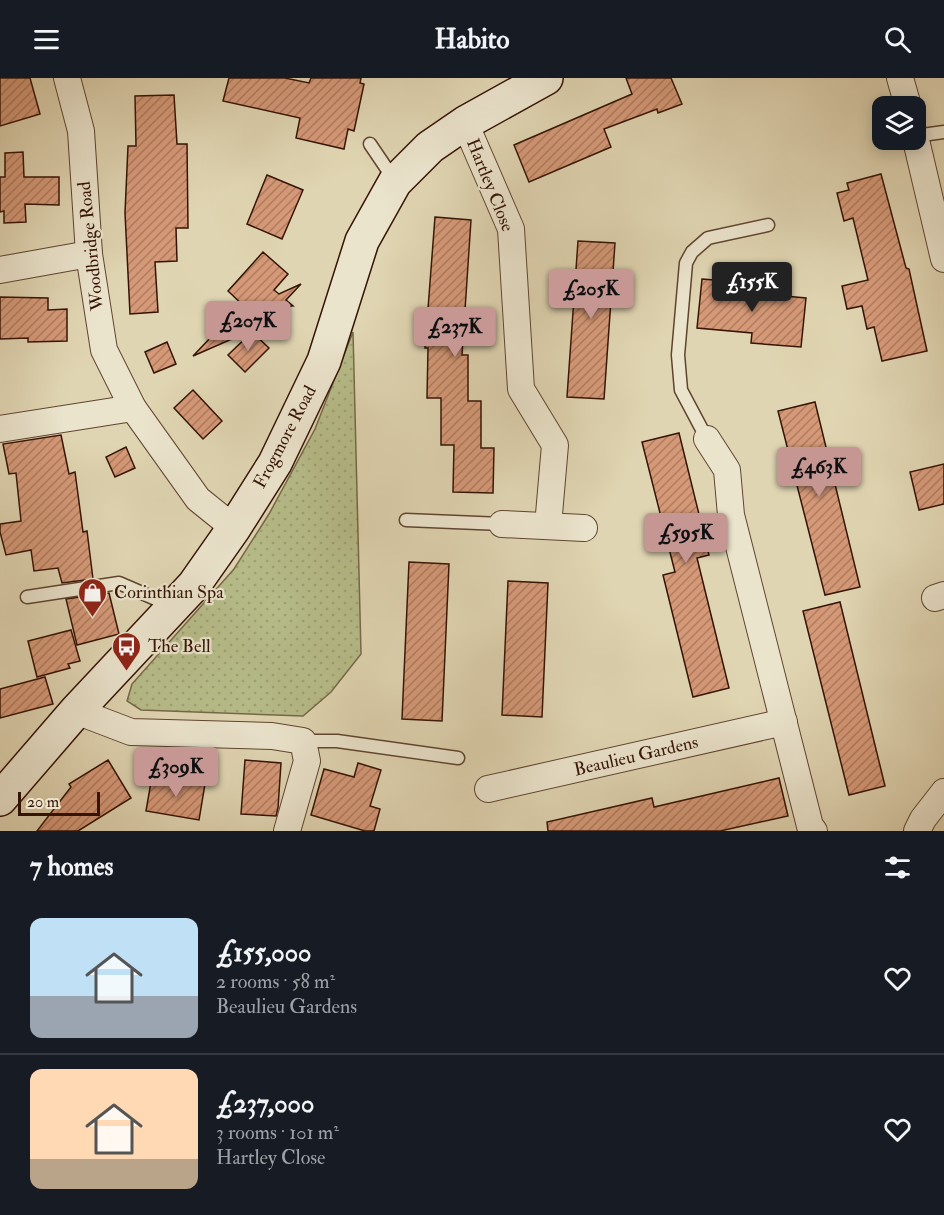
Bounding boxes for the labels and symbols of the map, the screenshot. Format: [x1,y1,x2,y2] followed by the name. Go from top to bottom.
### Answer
[461,135,519,235] street label: Hartley Close
[73,180,109,313] street label: Woodbridge Road
[710,262,794,313] pin: £155K
[549,269,633,320] pin: £205K
[206,301,290,352] pin: £207K
[413,307,497,358] pin: £237K
[248,382,322,492] street label: Frogmore Road
[777,447,861,498] pin: £463K
[644,513,728,564] pin: £595K
[77,576,109,618] shop icon: Corinthian Spa
[114,581,224,604] place label: Corinthian Spa
[111,630,143,672] bus stop icon: The Bell
[148,635,211,658] place label: The Bell
[572,731,700,781] street label: Beaulieu Gardens
[134,747,218,798] pin: £309K
[18,789,100,816] scale bar

